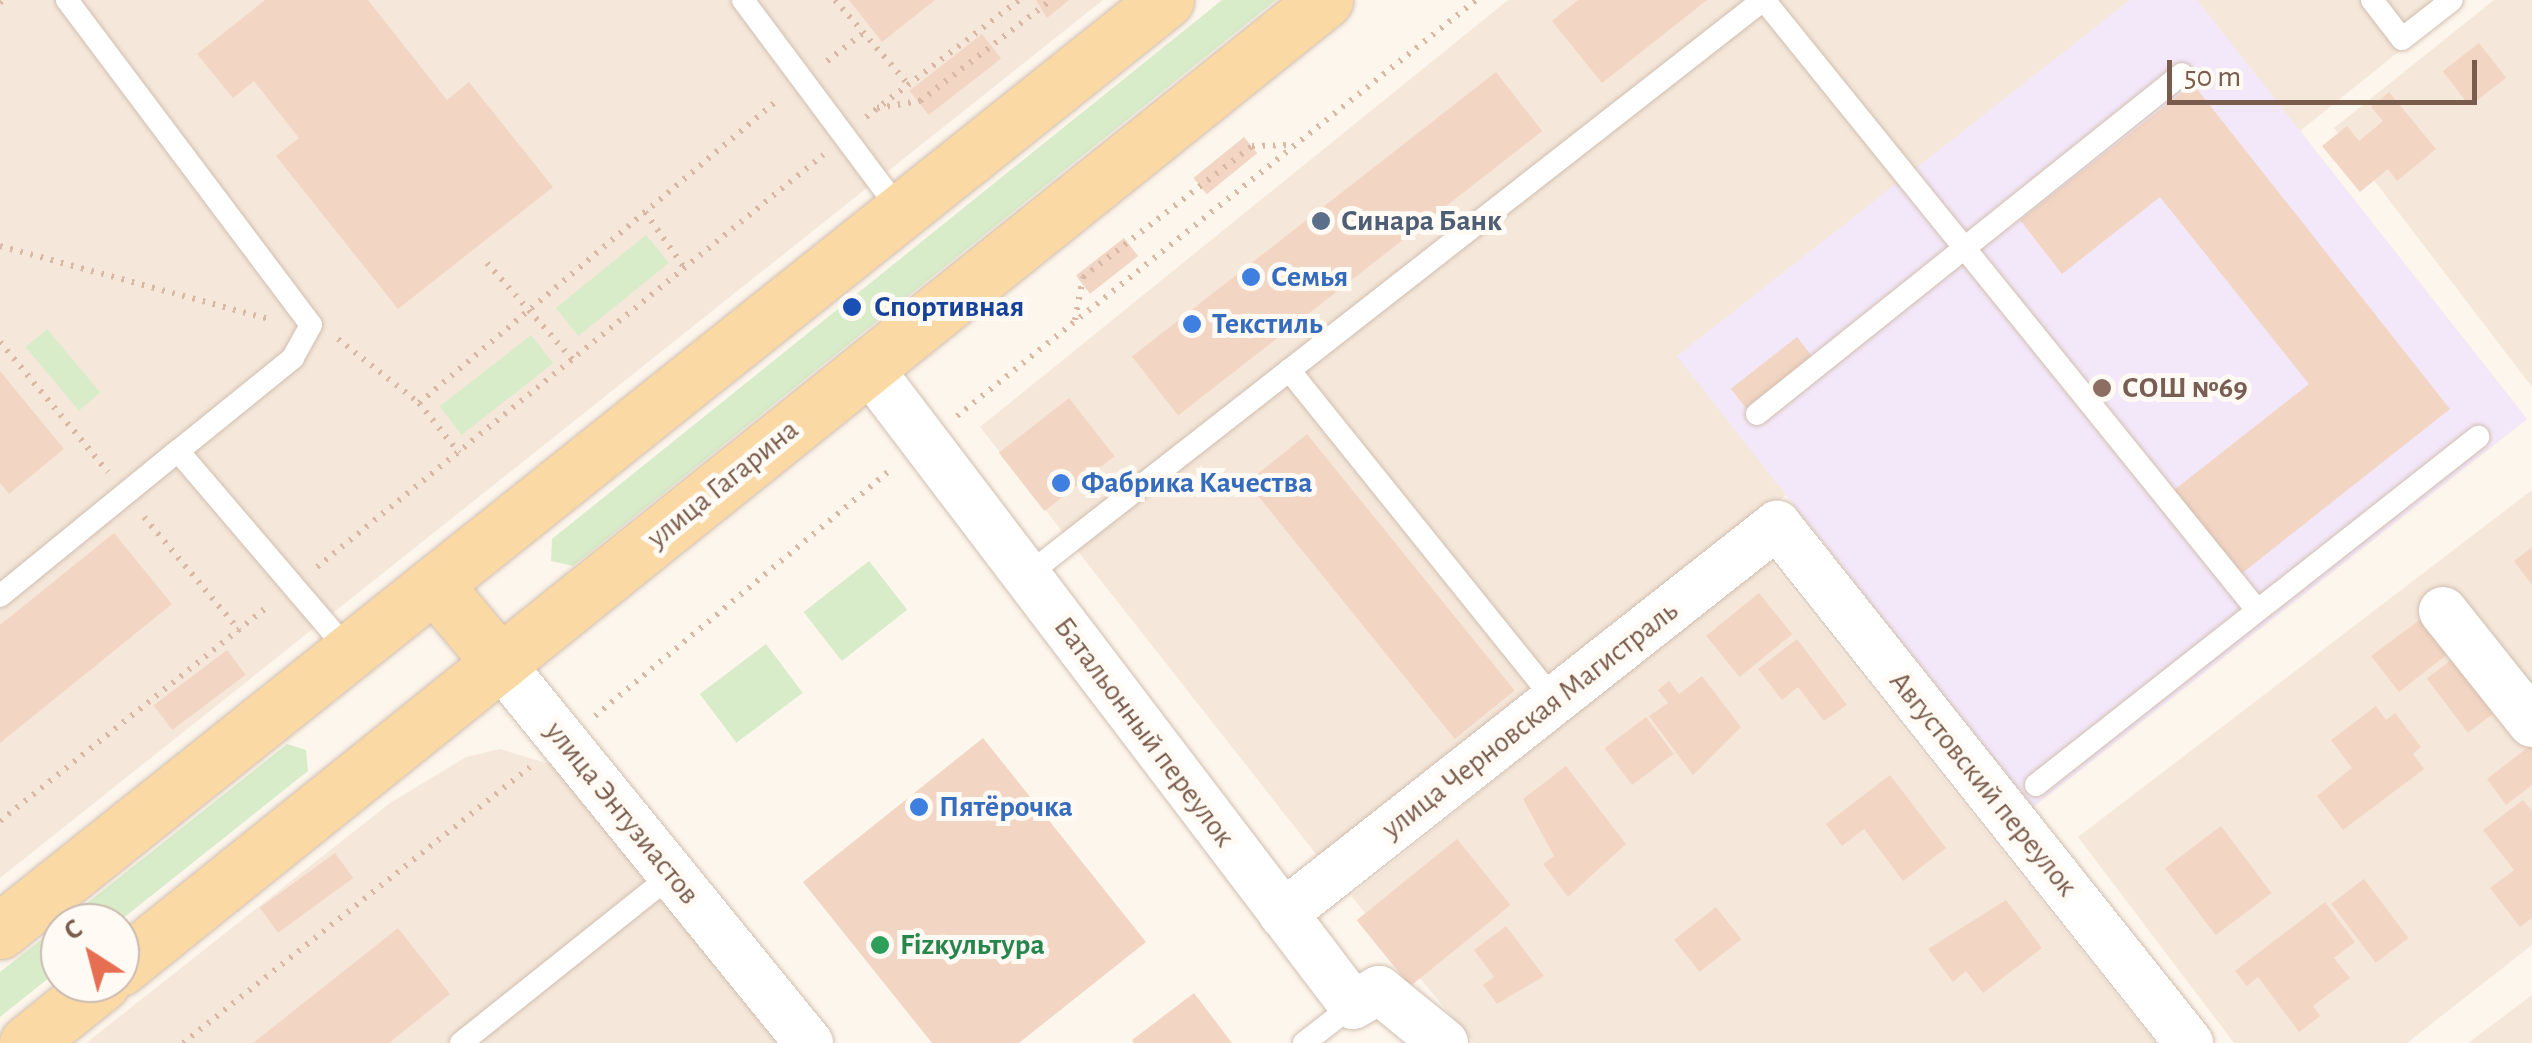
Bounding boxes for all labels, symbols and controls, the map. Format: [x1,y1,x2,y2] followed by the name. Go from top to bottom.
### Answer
[2172,40,2482,102] scale bar
[2184,62,2241,92] text: 50 m
[1341,203,1502,239] place label: Синара Банк
[1310,210,1332,232] marker: Синара Банк
[1271,259,1348,295] place label: Семья
[1240,266,1262,288] marker: Семья
[874,289,1024,325] place label: Спортивная
[839,294,865,320] marker: Спортивная
[1212,306,1323,342] place label: Текстиль
[1181,313,1203,335] marker: Текстиль
[2122,370,2248,406] place label: СОШ №69
[2091,377,2113,399] marker: СОШ №69
[640,412,806,556] street label: улица Гагарина
[1081,465,1312,501] place label: Фабрика Качества
[1050,472,1072,494] marker: Фабрика Качества
[1375,593,1685,847] street label: улица Черновская Магистраль
[1046,610,1242,854] street label: Батальонный переулок
[1881,664,2085,904] street label: Августовский переулок
[537,714,707,912] street label: улица Энтузиастов
[939,789,1073,825] place label: Пятёрочка
[908,796,930,818] marker: Пятёрочка
[40,903,140,1003] north arrow
[59,914,88,946] text: С
[900,927,1045,963] place label: Fizкультура
[869,934,891,956] marker: Fizкультура

